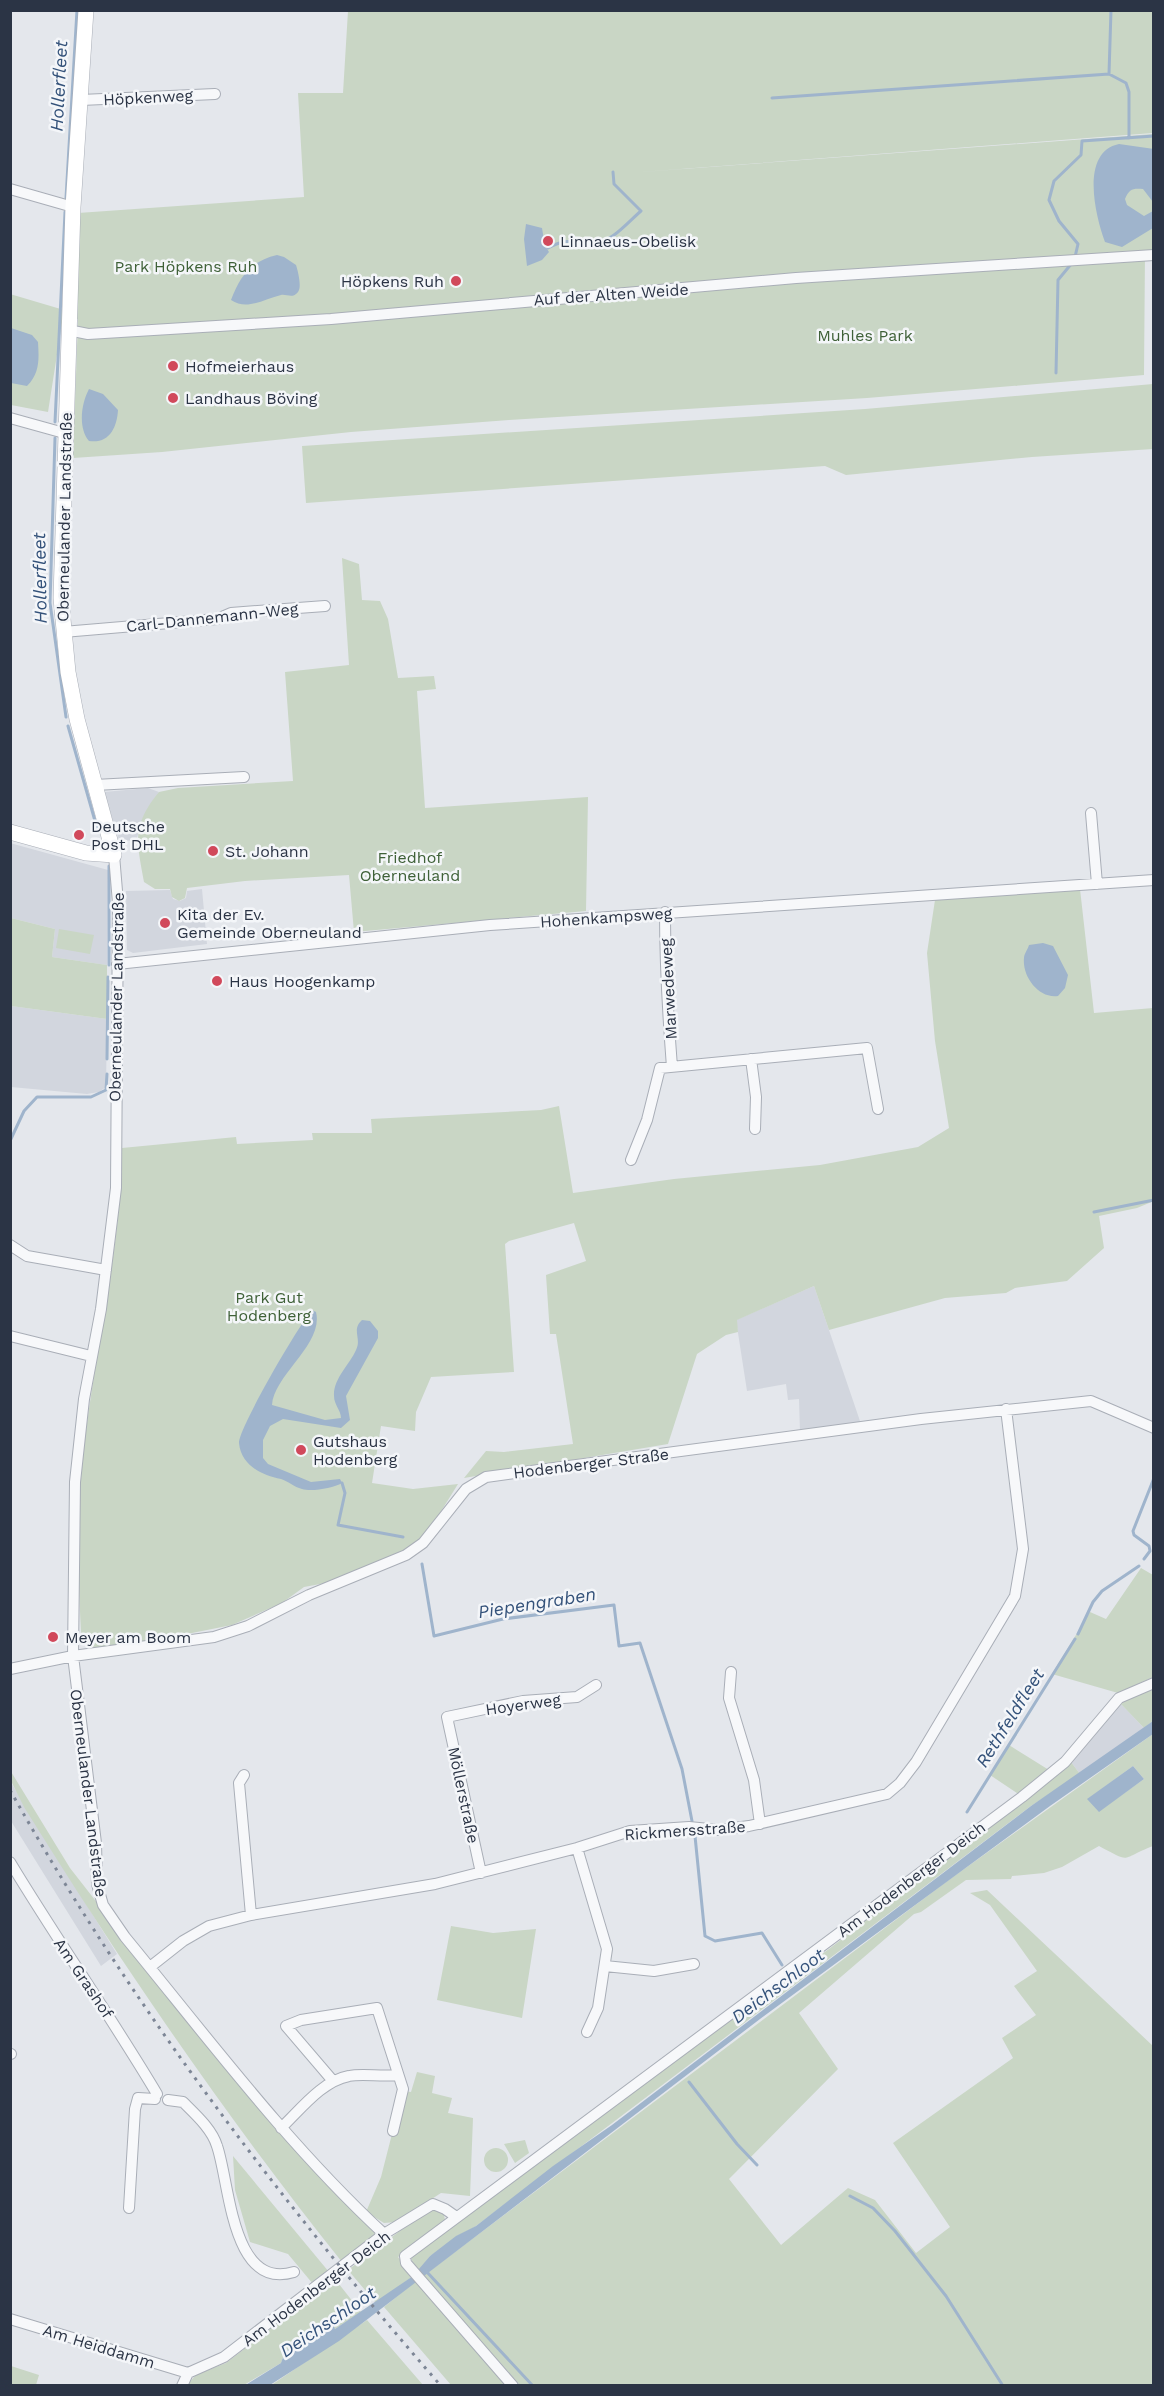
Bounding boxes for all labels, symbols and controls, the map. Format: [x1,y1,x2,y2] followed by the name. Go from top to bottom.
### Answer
[46,39,71,132] water label: Hollerfleet
[103,86,194,109] street label: Höpkenweg
[560,232,696,251] place label: Linnaeus-Obelisk
[541,234,555,248] marker: Linnaeus-Obelisk
[115,257,257,276] park label: Park Höpkens Ruh
[341,272,444,291] place label: Höpkens Ruh
[449,274,463,288] marker: Höpkens Ruh
[533,280,689,309] street label: Auf der Alten Weide
[817,326,913,345] park label: Muhles Park
[185,357,294,376] place label: Hofmeierhaus
[166,359,180,373] marker: Hofmeierhaus
[185,389,318,408] place label: Landhaus Böving
[166,391,180,405] marker: Landhaus Böving
[53,412,76,622] street label: Oberneulander Landstraße
[28,532,51,624] water label: Hollerfleet
[125,599,299,636] street label: Carl-Dannemann-Weg
[91,817,165,854] place label: Deutsche Post DHL
[72,828,86,842] marker: Deutsche Post DHL
[225,842,309,861] place label: St. Johann
[206,844,220,858] marker: St. Johann
[360,848,460,885] park label: Friedhof Oberneuland
[105,892,128,1102] street label: Oberneulander Landstraße
[539,903,673,932] street label: Hohenkampsweg
[177,905,362,942] place label: Kita der Ev. Gemeinde Oberneuland
[158,916,172,930] marker: Kita der Ev. Gemeinde Oberneuland
[656,937,681,1040] street label: Marwedeweg
[229,972,375,991] place label: Haus Hoogenkamp
[210,974,224,988] marker: Haus Hoogenkamp
[227,1288,312,1325] park label: Park Gut Hodenberg
[313,1432,398,1469] place label: Gutshaus Hodenberg
[294,1443,308,1457] marker: Gutshaus Hodenberg
[512,1445,670,1482] street label: Hodenberger Straße
[476,1583,597,1622] water label: Piepengraben
[65,1628,191,1647] place label: Meyer am Boom
[46,1630,60,1644] marker: Meyer am Boom
[971,1664,1049,1771] water label: Rethfeldfleet
[66,1688,111,1898] street label: Oberneulander Landstraße
[484,1690,562,1719] street label: Hoyerweg
[444,1745,483,1845] street label: Möllerstraße
[624,1817,746,1844] street label: Rickmersstraße
[834,1818,989,1941] street label: Am Hodenberger Deich
[50,1935,118,2022] street label: Am Grashof
[727,1943,829,2027] water label: Deichschloot
[239,2227,394,2350] street label: Am Hodenberger Deich
[276,2281,380,2361] water label: Deichschloot
[41,2320,157,2373] street label: Am Heiddamm

